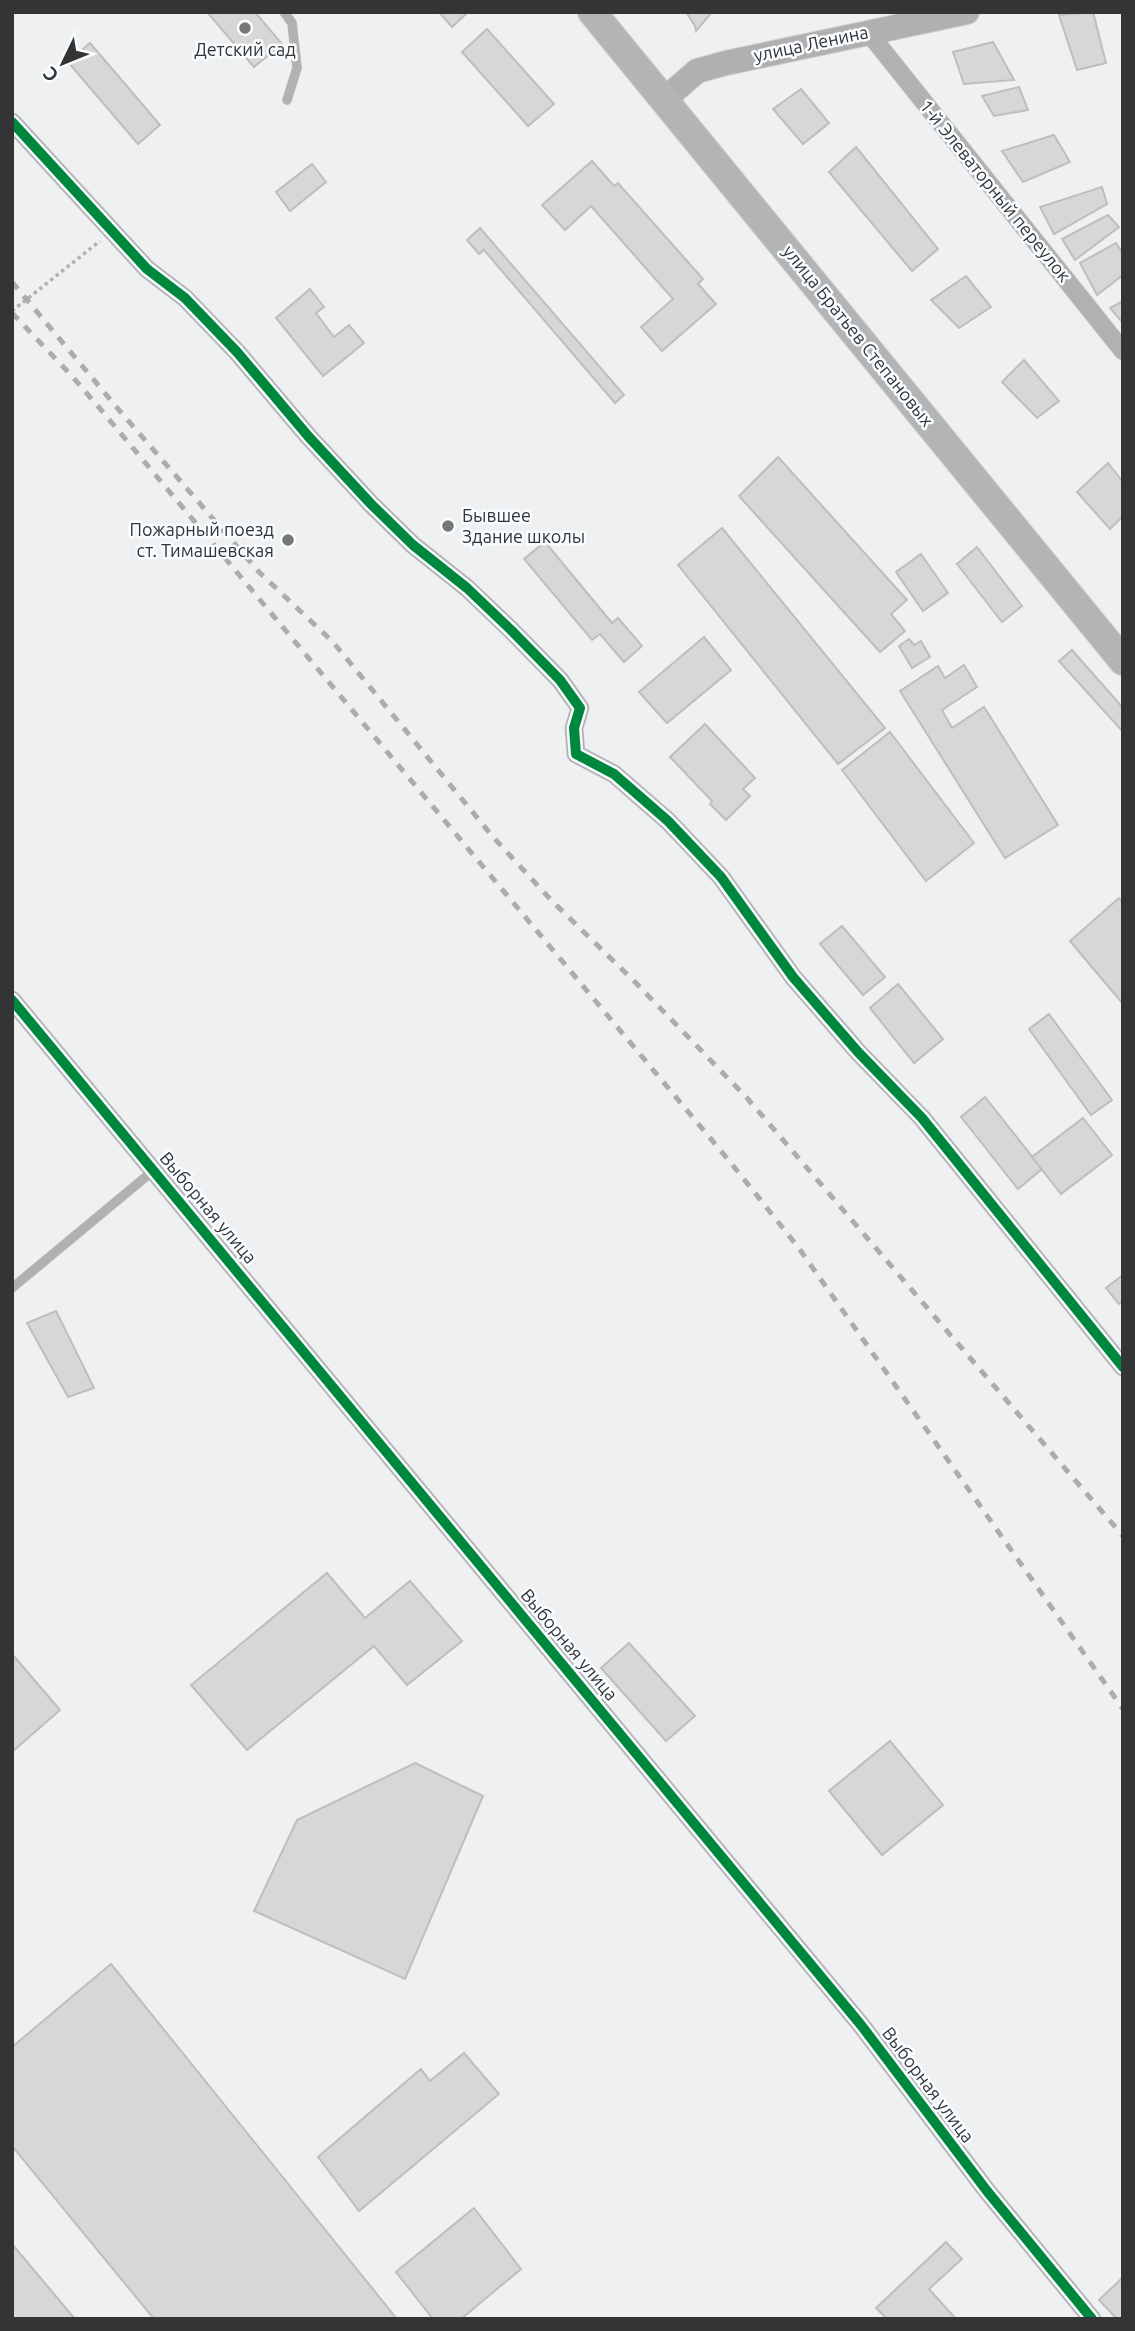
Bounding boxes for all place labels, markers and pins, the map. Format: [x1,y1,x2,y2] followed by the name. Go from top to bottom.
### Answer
[237,20,253,36] marker: Детский сад
[194,39,296,59] place label: Детский сад
[462,505,585,546] place label: Бывшее Здание школы
[440,518,456,534] marker: Бывшее Здание школы
[130,519,274,560] place label: Пожарный поезд ст. Тимашевская
[280,532,296,548] marker: Пожарный поезд ст. Тимашевская

